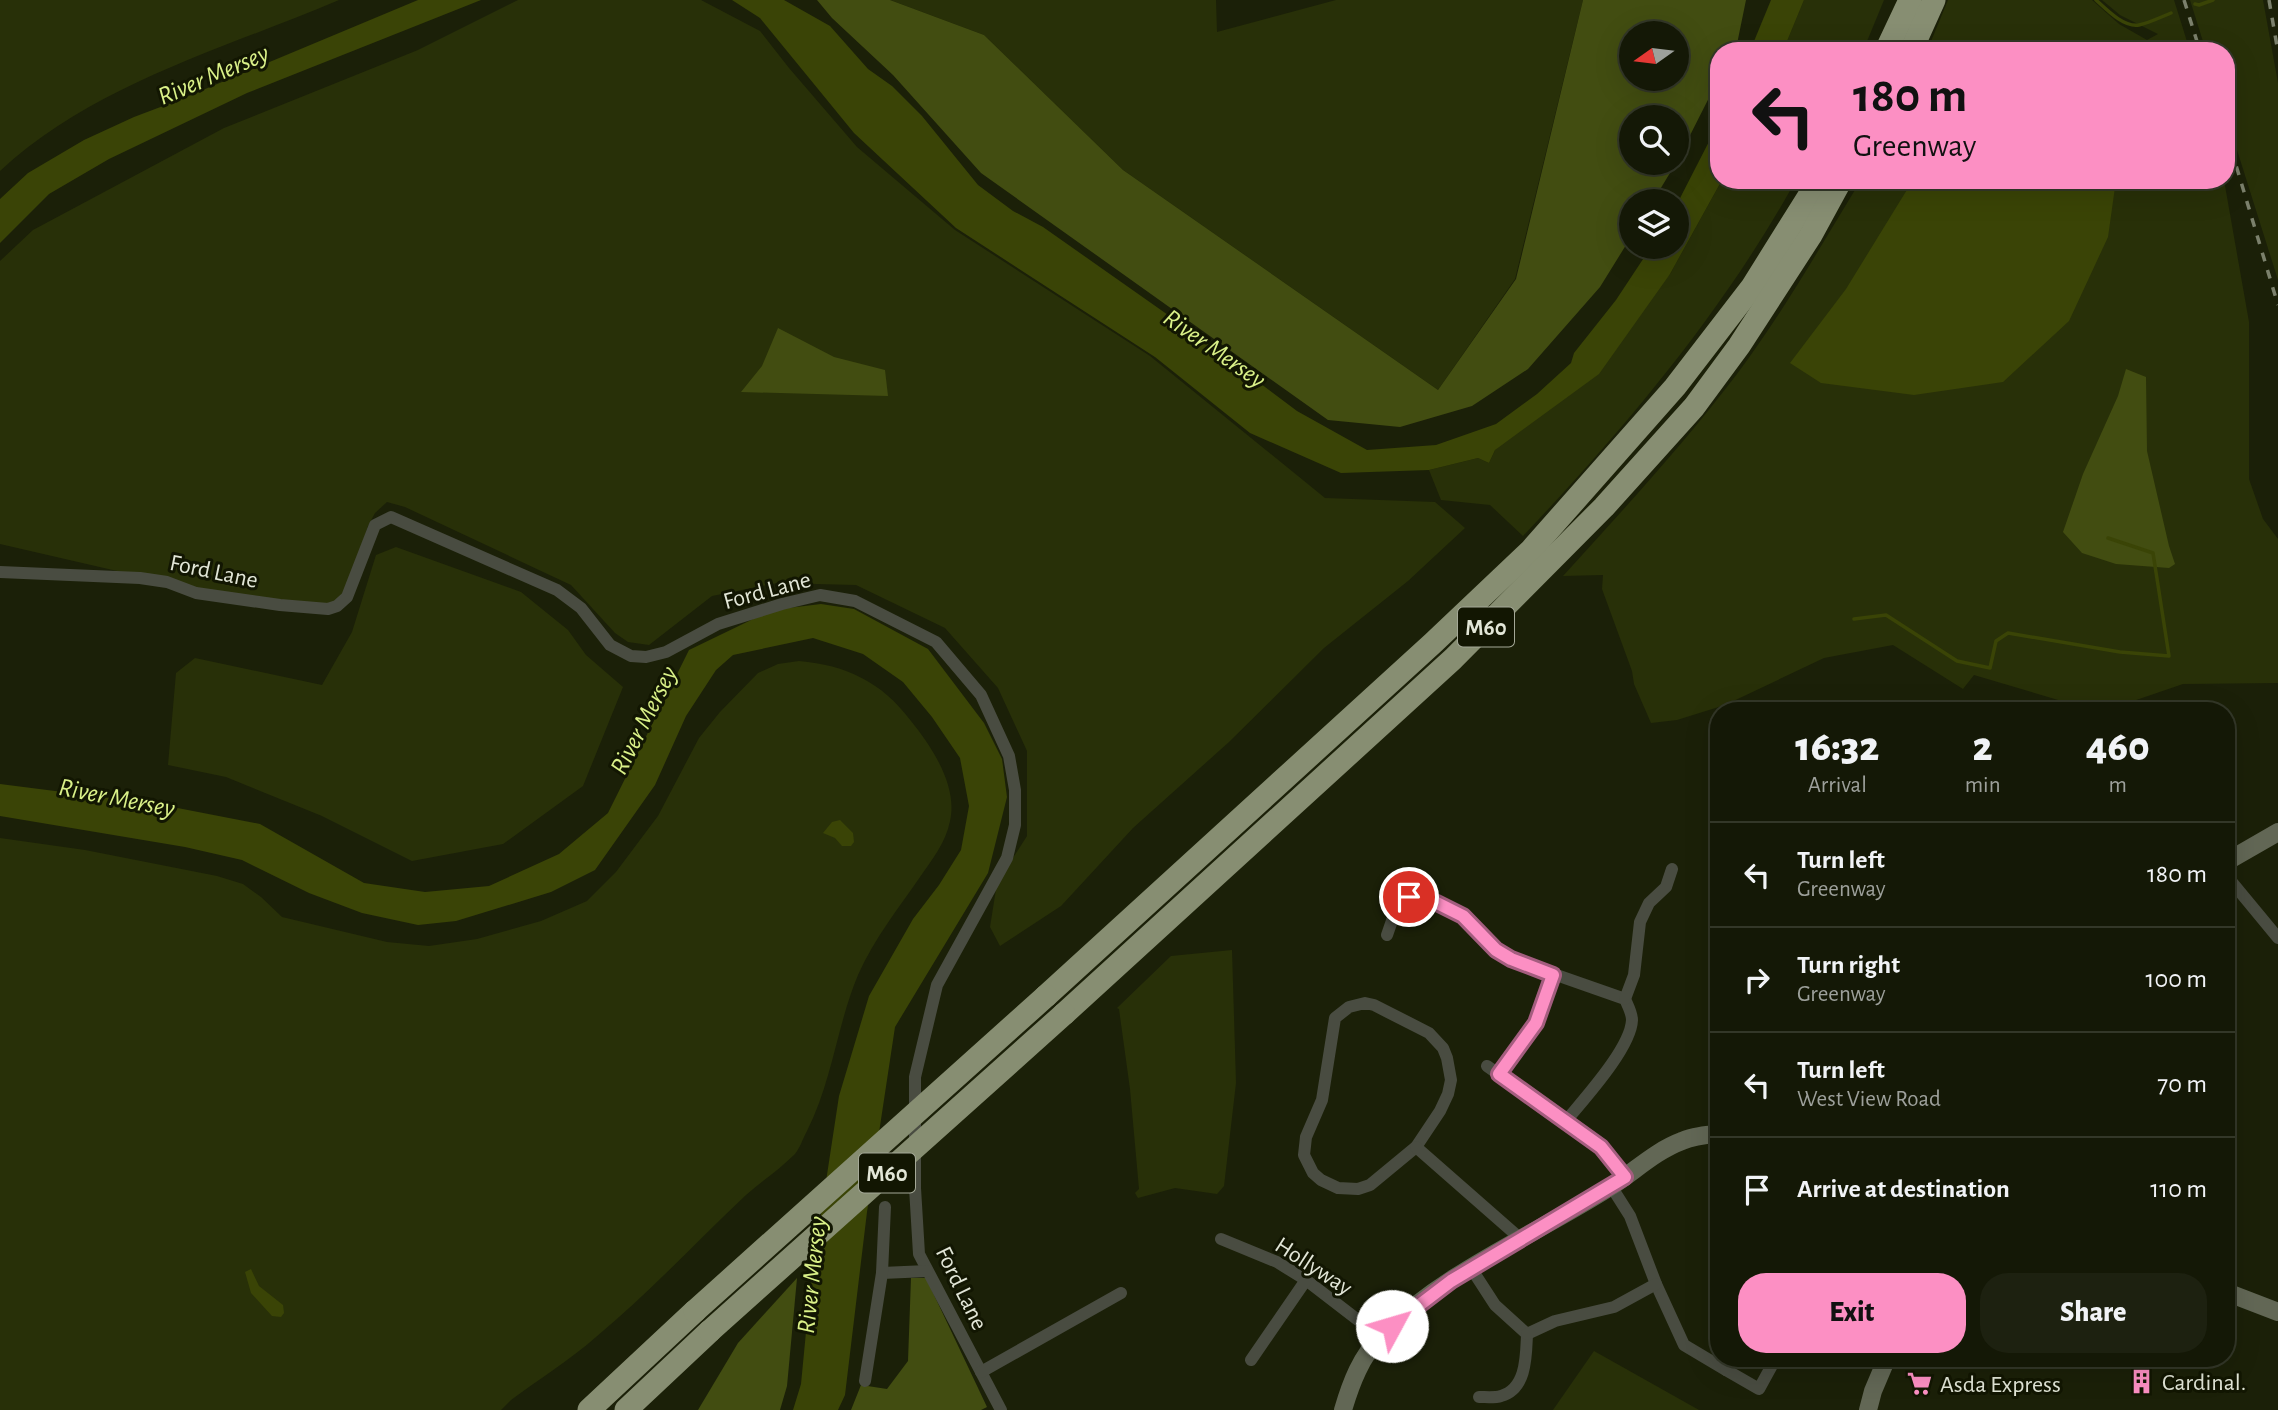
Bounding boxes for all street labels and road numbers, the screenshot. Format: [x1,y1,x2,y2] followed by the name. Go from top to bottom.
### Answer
[168,551,260,593] street label: Ford Lane
[721,568,814,614] street label: Ford Lane
[1458,608,1514,646] road number: M60
[859,1154,915,1192] road number: M60
[1271,1233,1356,1300] street label: Hollyway
[931,1243,992,1334] street label: Ford Lane

